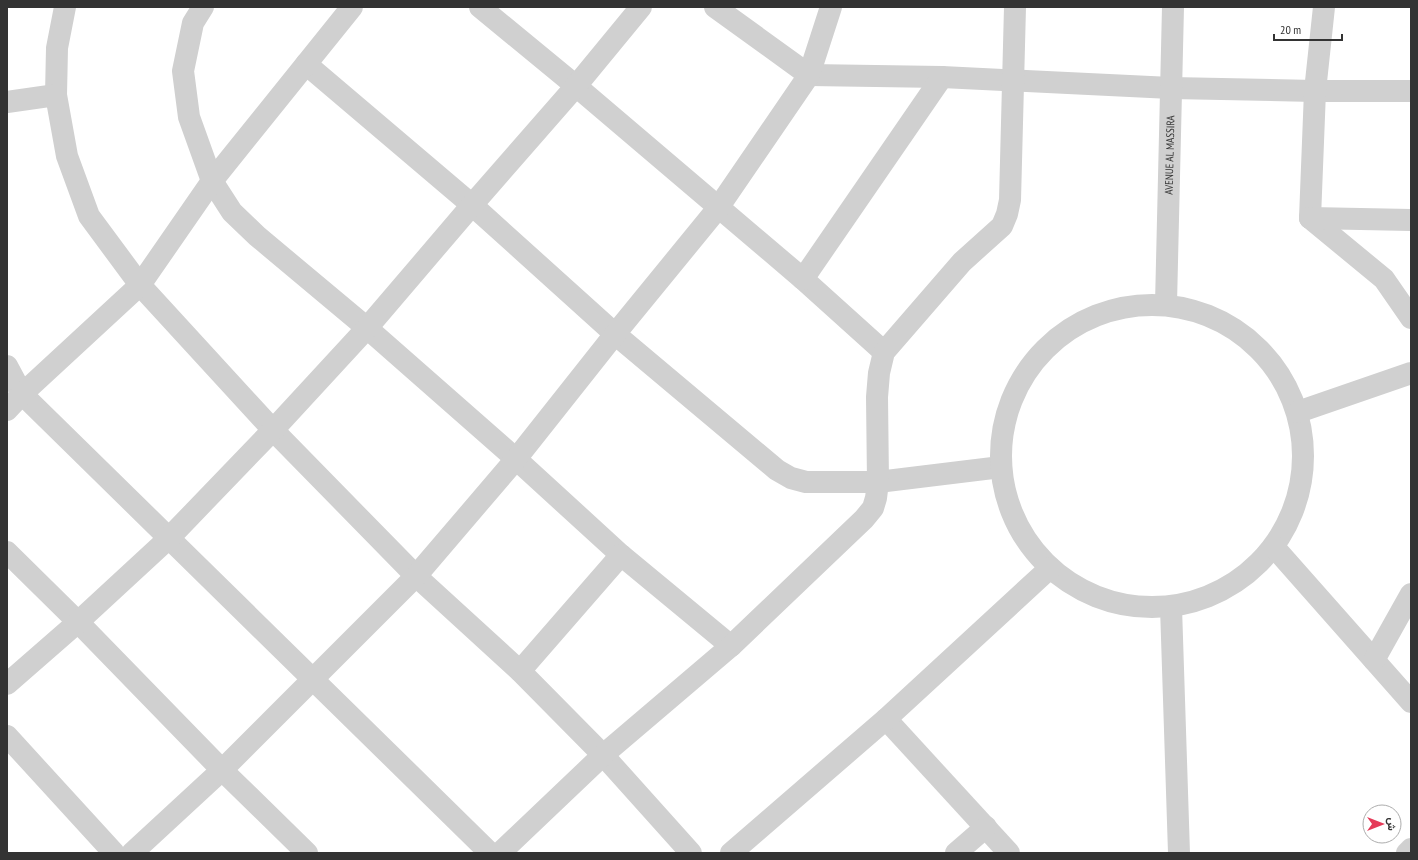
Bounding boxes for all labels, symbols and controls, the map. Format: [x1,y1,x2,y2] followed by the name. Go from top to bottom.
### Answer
[1274,16,1342,42] scale bar
[1280,22,1301,37] text: 20 m
[1162,114,1177,195] street label: AVENUE AL MASSIRA
[1362,804,1402,844] north arrow
[1385,817,1399,831] text: ش

